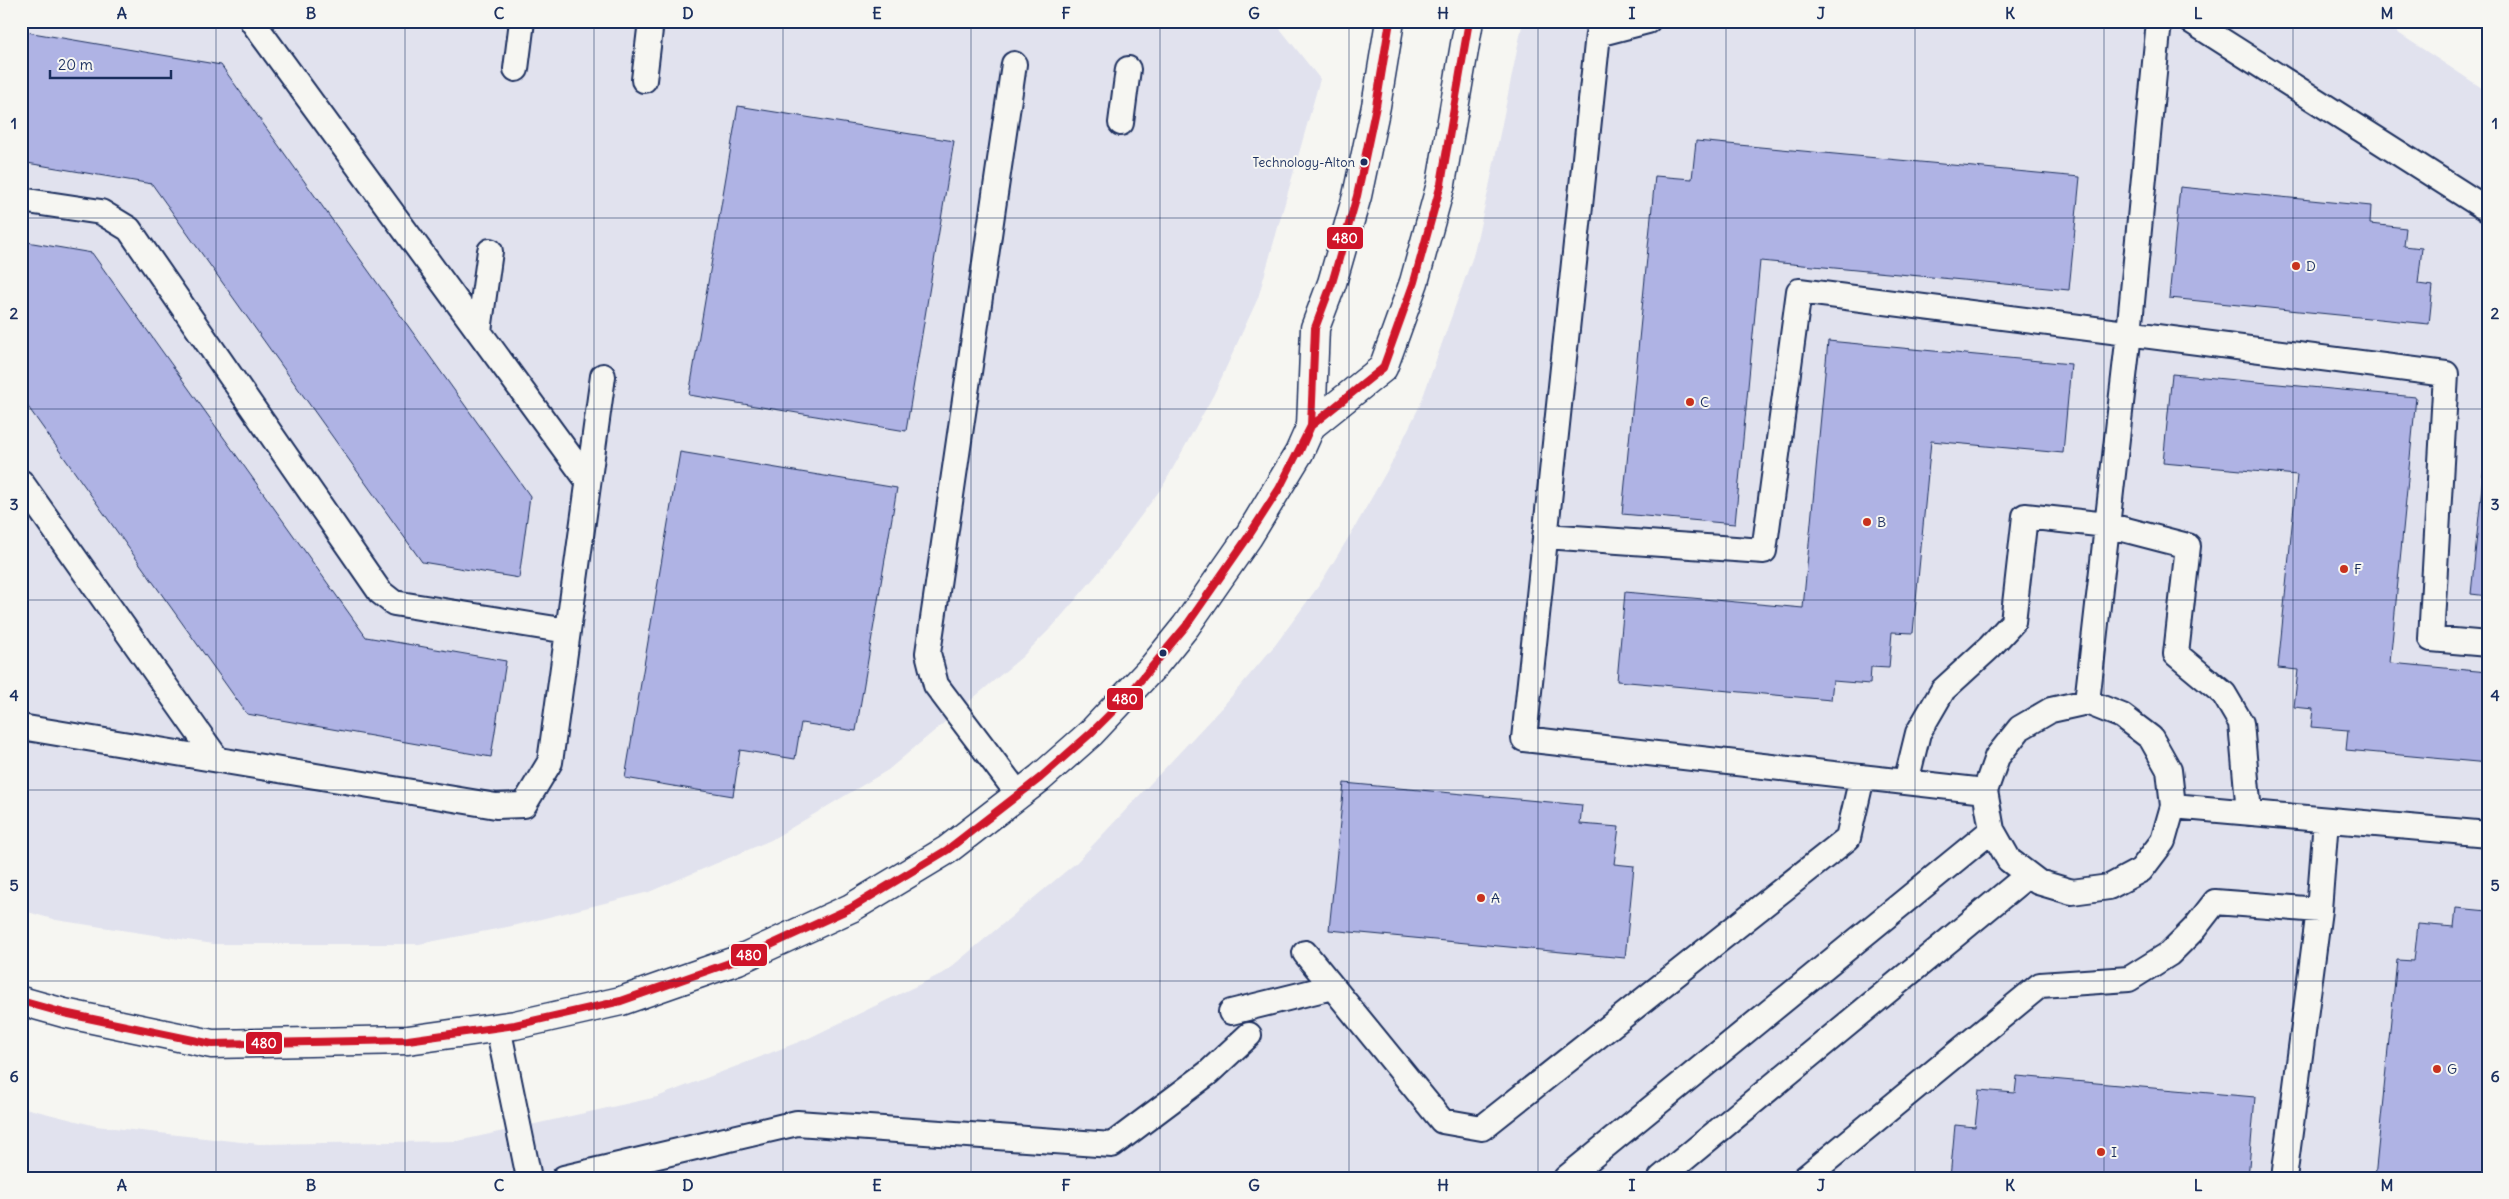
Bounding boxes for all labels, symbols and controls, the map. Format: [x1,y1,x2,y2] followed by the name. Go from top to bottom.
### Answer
[117,3,127,23] text: A
[306,3,317,23] text: B
[494,3,505,23] text: C
[682,3,694,23] text: D
[872,3,882,23] text: E
[1061,3,1071,23] text: F
[1248,3,1260,23] text: G
[1437,3,1449,23] text: H
[1629,3,1636,23] text: I
[1817,3,1826,23] text: J
[2005,3,2015,23] text: K
[2194,3,2203,23] text: L
[2381,3,2394,23] text: M
[50,48,171,80] scale bar
[58,55,93,74] text: 20 m
[11,113,17,133] text: 1
[2492,113,2498,133] text: 1
[1252,154,1355,171] place label: Technology-Alton
[1359,157,1369,167] marker: Technology-Alton
[1326,226,1364,250] line badge: 480
[1332,229,1358,247] text: 480
[2306,257,2316,275] place label: D
[2290,260,2302,272] marker: D
[10,303,19,323] text: 2
[2491,303,2500,323] text: 2
[1700,393,1709,411] place label: C
[1684,396,1696,408] marker: C
[9,494,19,514] text: 3
[2490,494,2500,514] text: 3
[1877,513,1886,531] place label: B
[1861,516,1873,528] marker: B
[2354,560,2362,578] place label: F
[2338,563,2350,575] marker: F
[1158,648,1168,658] unlabelled marker
[9,685,19,705] text: 4
[2490,685,2500,705] text: 4
[1106,687,1144,711] line badge: 480
[1112,690,1138,708] text: 480
[9,875,19,895] text: 5
[2490,875,2500,895] text: 5
[1491,889,1500,907] place label: A
[1475,892,1487,904] marker: A
[730,943,768,967] line badge: 480
[736,946,762,964] text: 480
[245,1031,283,1055] line badge: 480
[251,1034,277,1052] text: 480
[2447,1060,2457,1078] place label: G
[2431,1063,2443,1075] marker: G
[9,1066,19,1086] text: 6
[2490,1066,2500,1086] text: 6
[2111,1143,2117,1161] place label: I
[2095,1146,2107,1158] marker: I
[117,1175,127,1195] text: A
[306,1175,317,1195] text: B
[494,1175,505,1195] text: C
[682,1175,694,1195] text: D
[872,1175,882,1195] text: E
[1061,1175,1071,1195] text: F
[1248,1175,1260,1195] text: G
[1437,1175,1449,1195] text: H
[1629,1175,1636,1195] text: I
[1817,1175,1826,1195] text: J
[2005,1175,2015,1195] text: K
[2194,1175,2203,1195] text: L
[2381,1175,2394,1195] text: M

